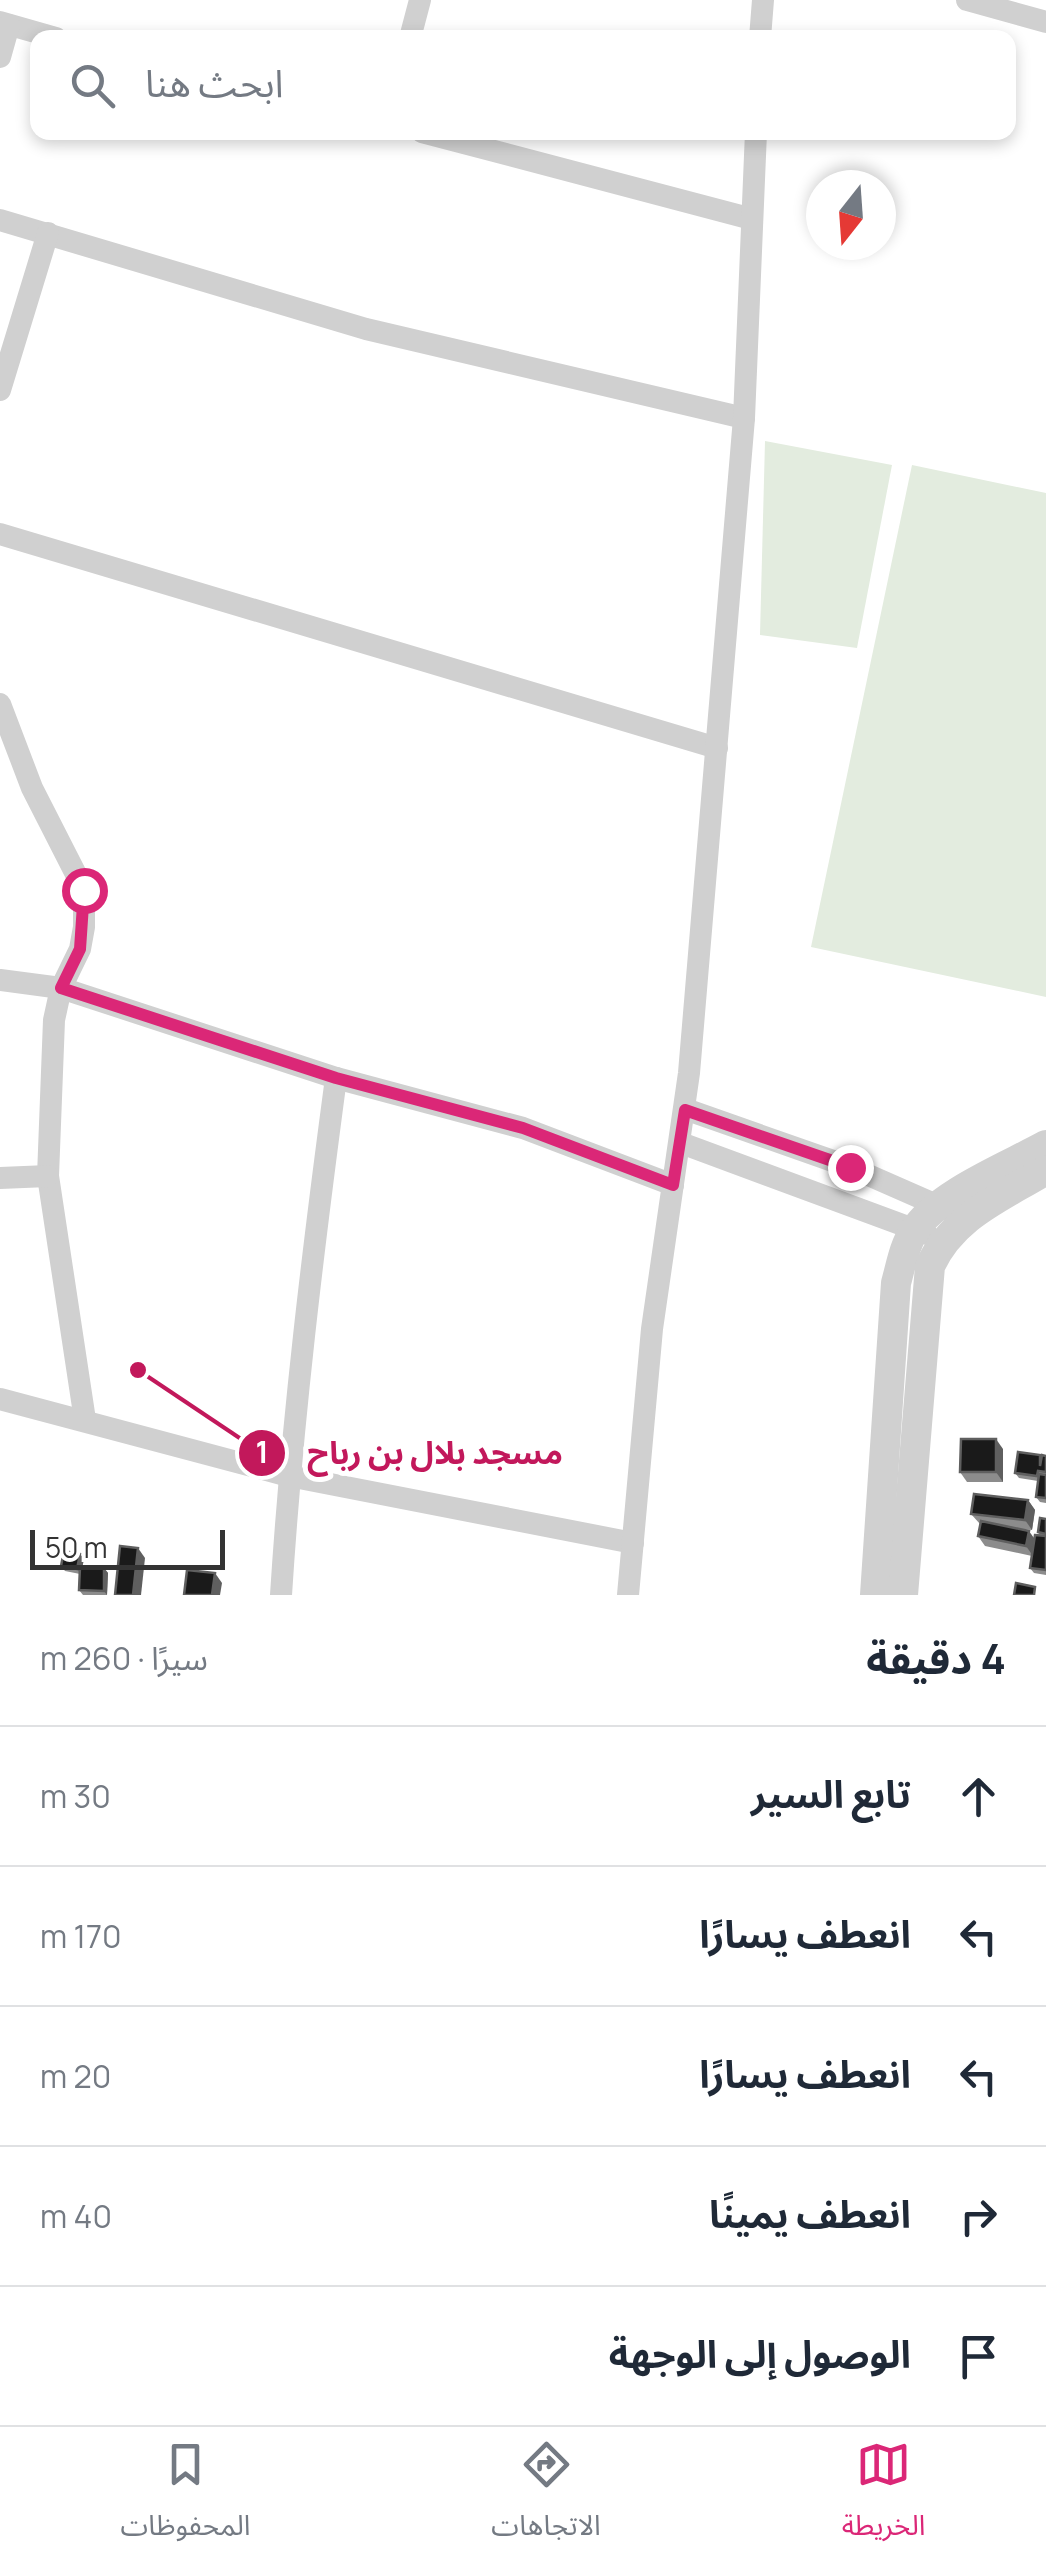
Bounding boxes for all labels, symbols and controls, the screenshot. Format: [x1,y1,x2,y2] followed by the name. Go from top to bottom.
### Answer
[30,30,1016,140] search box
[145,56,284,108] text: ابحث هنا
[65,58,120,113] icon: search
[806,170,896,260] north arrow
[62,868,108,914] route start
[828,1145,874,1191] route end
[237,1422,582,1484] callout: مسجد بلال بن رباح
[307,1430,563,1477] text: مسجد بلال بن رباح
[255,1431,269,1472] text: 1
[30,1525,225,1570] scale bar
[45,1528,108,1566] text: 50 m
[866,1629,1006,1687] text: 4 دقيقة
[40,1636,208,1680] text: سيرًا · 260 m
[751,1767,911,1819] text: تابع السير
[951,1769,1006,1824] icon: ahead
[40,1774,111,1818] text: 30 m
[699,1907,911,1959] text: انعطف يسارًا
[951,1909,1006,1964] icon: left
[40,1914,122,1958] text: 170 m
[699,2047,911,2099] text: انعطف يسارًا
[951,2049,1006,2104] icon: left
[40,2054,111,2098] text: 20 m
[709,2187,911,2239] text: انعطف يمينًا
[951,2189,1006,2244] icon: right
[40,2194,112,2238] text: 40 m
[609,2327,911,2379] text: الوصول إلى الوجهة
[951,2329,1006,2384] icon: arrive
[120,2437,250,2556] tab: المحفوظات
[491,2437,601,2556] tab: الاتجاهات
[842,2437,926,2556] tab: الخريطة

